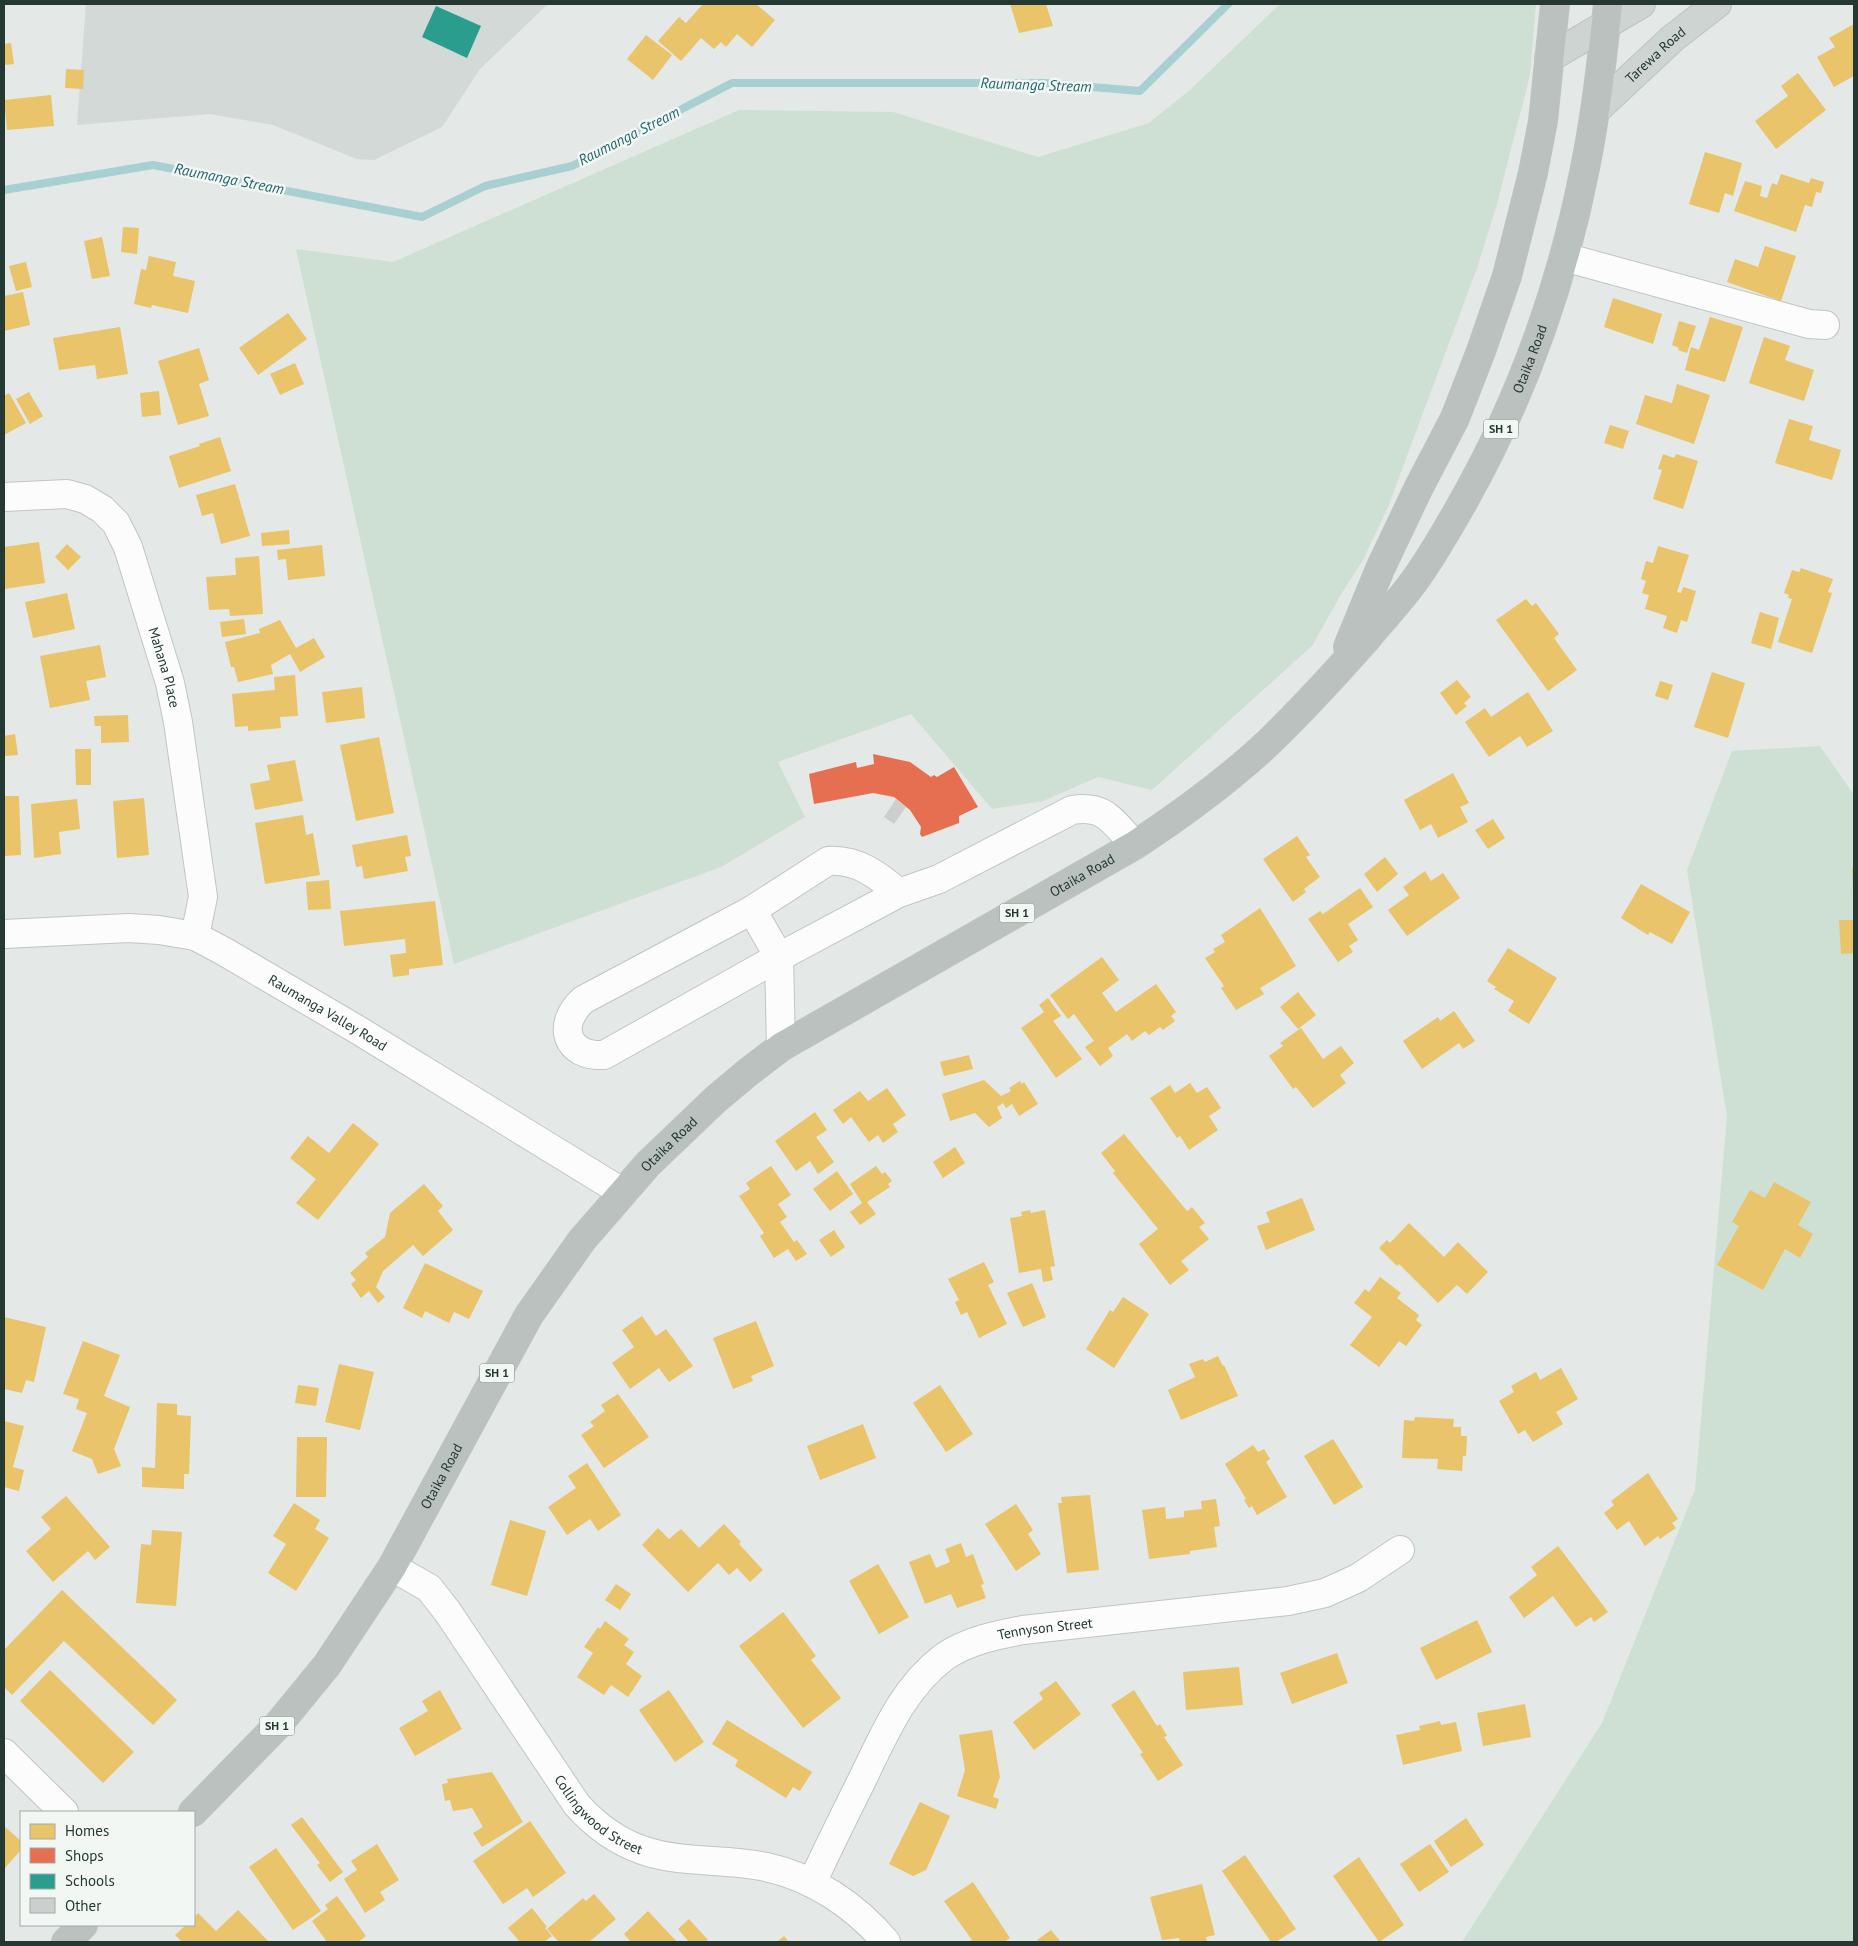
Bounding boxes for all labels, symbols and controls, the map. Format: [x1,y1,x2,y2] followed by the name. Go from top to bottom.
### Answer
[1621,23,1689,87] street label: Tarewa Road
[980,73,1092,96] water label: Raumanga Stream
[575,102,683,169] water label: Raumanga Stream
[173,159,285,198] water label: Raumanga Stream
[1508,322,1551,396] street label: Otaika Road
[1484,419,1518,438] road number: SH 1
[144,625,184,709] street label: Mahana Place
[1046,849,1118,901] street label: Otaika Road
[1000,904,1034,922] road number: SH 1
[265,970,391,1055] street label: Raumanga Valley Road
[637,1113,701,1175] street label: Otaika Road
[480,1364,514,1382] road number: SH 1
[416,1440,466,1512] street label: Otaika Road
[996,1613,1094,1644] street label: Tennyson Street
[260,1716,294,1735] road number: SH 1
[550,1771,645,1859] street label: Collingwood Street
[20,1811,195,1926] legend
[65,1821,109,1840] text: Homes
[65,1846,104,1865] text: Shops
[65,1871,115,1890] text: Schools
[65,1896,101,1915] text: Other

